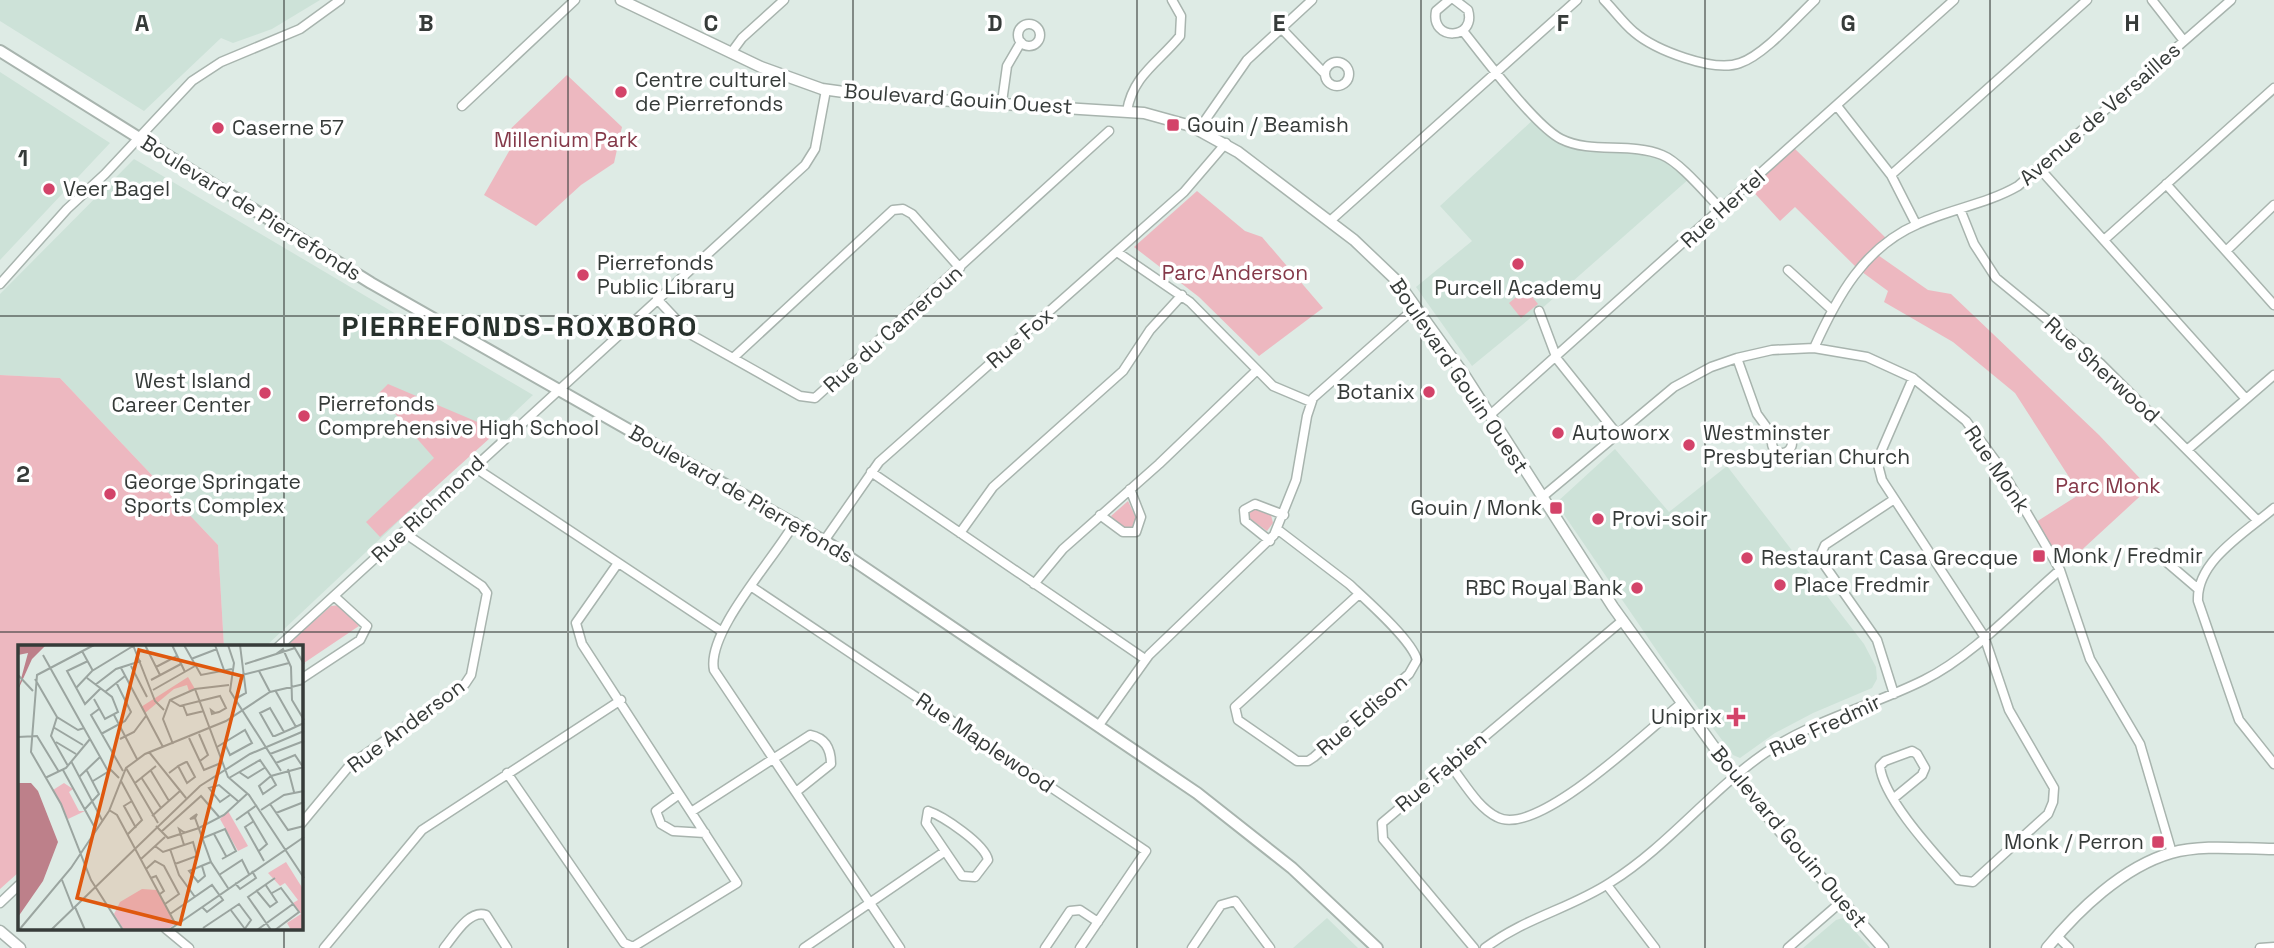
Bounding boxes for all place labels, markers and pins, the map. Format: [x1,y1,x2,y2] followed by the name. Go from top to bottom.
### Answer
[635,66,787,117] place label: Centre culturel de Pierrefonds
[613,84,629,100] marker: Centre culturel de Pierrefonds
[1187,111,1349,138] place label: Gouin / Beamish
[232,114,344,141] place label: Caserne 57
[1165,117,1181,133] marker: Gouin / Beamish
[210,120,226,136] marker: Caserne 57
[63,175,170,202] place label: Veer Bagel
[41,181,57,197] marker: Veer Bagel
[597,249,735,300] place label: Pierrefonds Public Library
[1510,256,1526,272] marker: Purcell Academy
[575,267,591,283] marker: Pierrefonds Public Library
[1434,274,1602,301] place label: Purcell Academy
[112,367,251,418] place label: West Island Career Center
[1336,378,1415,405] place label: Botanix
[1421,384,1437,400] marker: Botanix
[257,385,273,401] marker: West Island Career Center
[318,390,599,441] place label: Pierrefonds Comprehensive High School
[296,408,312,424] marker: Pierrefonds Comprehensive High School
[1572,419,1670,446] place label: Autoworx
[1703,419,1910,470] place label: Westminster Presbyterian Church
[1550,425,1566,441] marker: Autoworx
[1681,437,1697,453] marker: Westminster Presbyterian Church
[124,468,301,519] place label: George Springate Sports Complex
[102,486,118,502] marker: George Springate Sports Complex
[1410,494,1542,521] place label: Gouin / Monk
[1548,500,1564,516] marker: Gouin / Monk
[1612,505,1708,532] place label: Provi-soir
[1590,511,1606,527] marker: Provi-soir
[2053,542,2203,569] place label: Monk / Fredmir
[1761,544,2018,571] place label: Restaurant Casa Grecque
[2031,548,2047,564] marker: Monk / Fredmir
[1739,550,1755,566] marker: Restaurant Casa Grecque
[1794,571,1930,598] place label: Place Fredmir
[1465,574,1623,601] place label: RBC Royal Bank
[1772,577,1788,593] marker: Place Fredmir
[1629,580,1645,596] marker: RBC Royal Bank
[1651,703,1722,730] place label: Uniprix
[1728,709,1744,725] marker: Uniprix
[2004,828,2144,855] place label: Monk / Perron
[2150,834,2166,850] marker: Monk / Perron

